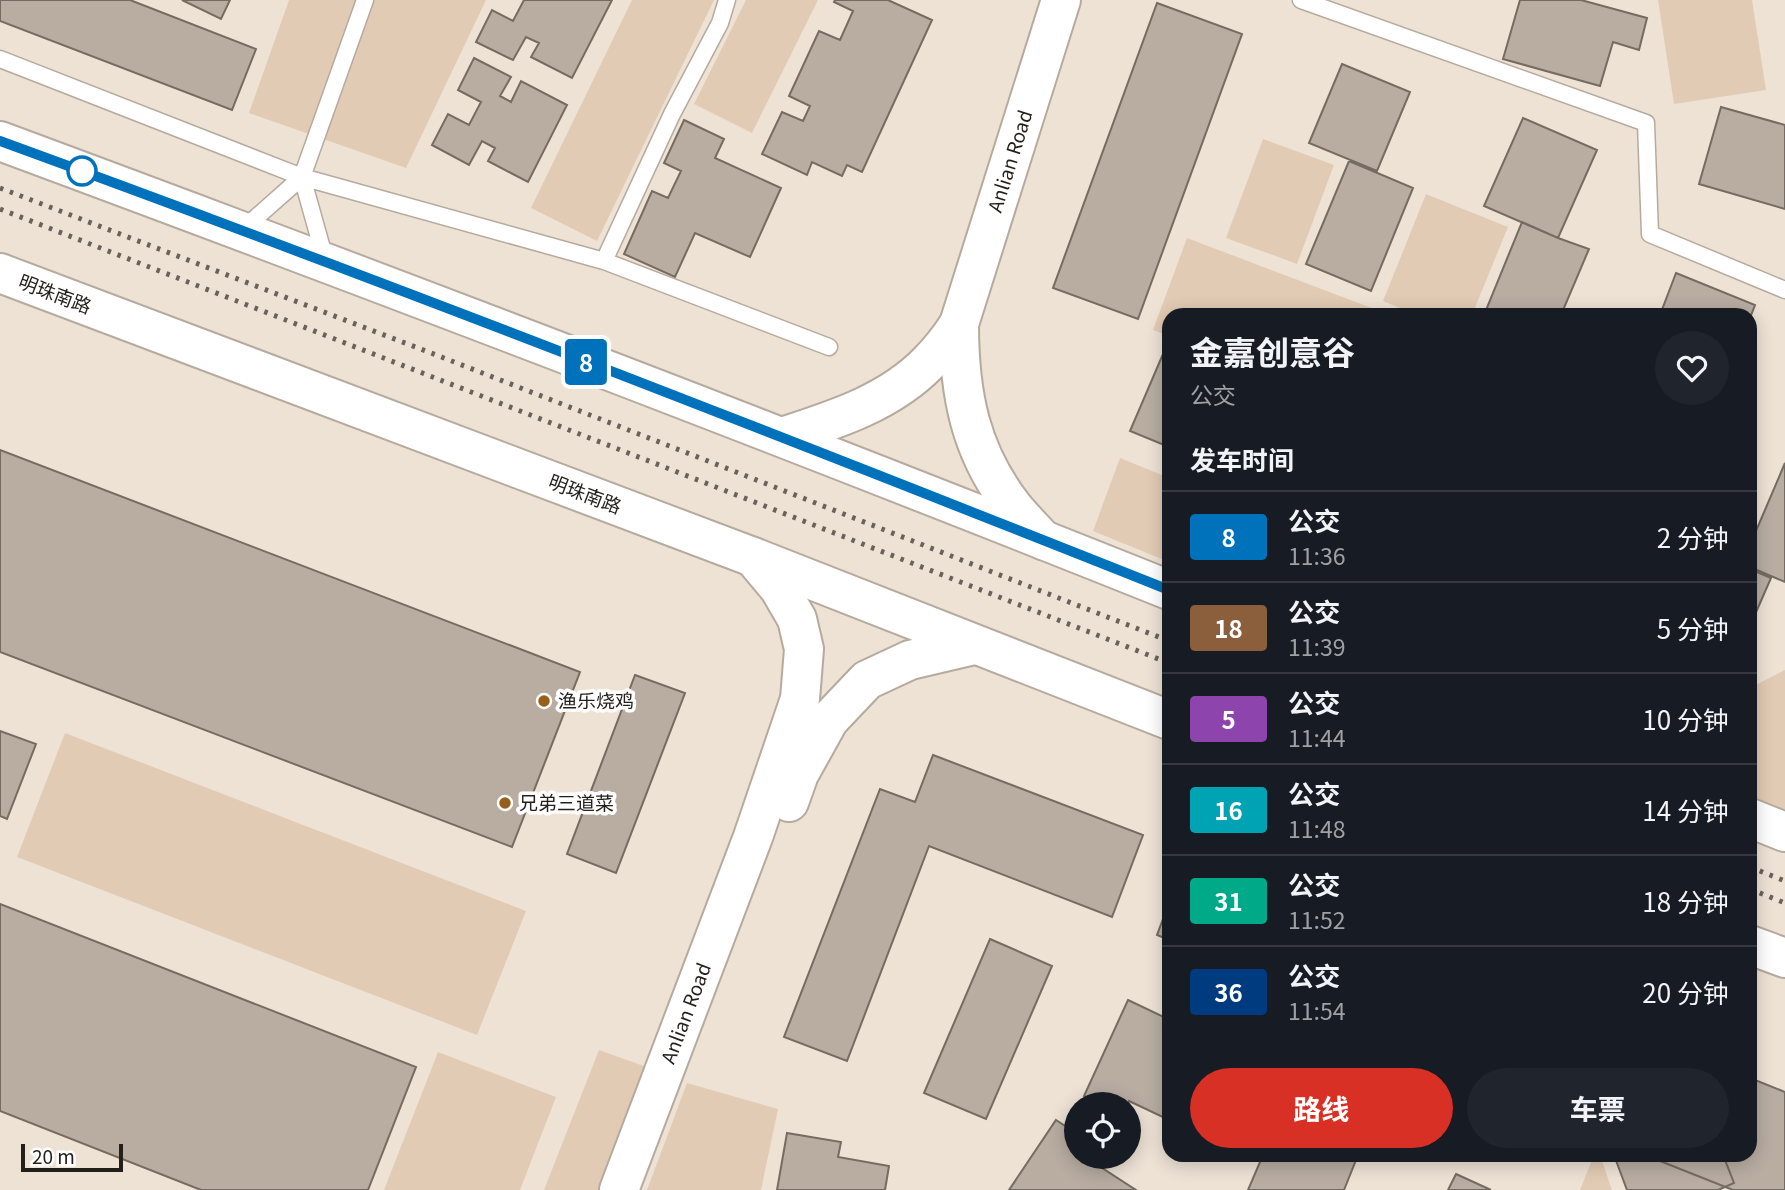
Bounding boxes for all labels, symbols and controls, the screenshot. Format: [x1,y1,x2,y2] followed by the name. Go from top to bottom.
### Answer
[980,106,1038,215] street label: Anlian Road
[67,156,97,186] unlabelled marker
[15,266,96,319] street label: 明珠南路
[1190,327,1355,375] text: 金嘉创意谷
[1655,331,1729,405] button: heart
[563,339,609,385] line badge: 8
[579,344,593,379] text: 8
[1190,377,1236,411] text: 公交
[1190,440,1294,477] text: 发车时间
[545,466,626,519] street label: 明珠南路
[1288,501,1340,538] text: 公交
[1657,518,1729,555] text: 2 分钟
[1221,519,1236,554] text: 8
[1288,538,1345,572] text: 11:36
[1288,592,1340,629] text: 公交
[1657,609,1729,646] text: 5 分钟
[1214,610,1243,645] text: 18
[1288,629,1345,663] text: 11:39
[1288,683,1340,720] text: 公交
[558,686,634,713] place label: 渔乐烧鸡
[536,693,552,709] marker: 渔乐烧鸡
[1642,700,1729,737] text: 10 分钟
[1221,701,1236,736] text: 5
[1288,720,1345,754] text: 11:44
[1288,774,1340,811] text: 公交
[519,788,614,815] place label: 兄弟三道菜
[1642,791,1729,828] text: 14 分钟
[1214,792,1243,827] text: 16
[497,795,513,811] marker: 兄弟三道菜
[1288,811,1345,845] text: 11:48
[1288,865,1340,902] text: 公交
[1642,882,1729,919] text: 18 分钟
[1214,883,1243,918] text: 31
[1288,902,1345,936] text: 11:52
[1288,956,1340,993] text: 公交
[653,959,716,1067] street label: Anlian Road
[1642,973,1729,1010] text: 20 分钟
[1214,974,1243,1009] text: 36
[1288,993,1345,1027] text: 11:54
[1190,1068,1453,1148] button: 路线
[1467,1068,1729,1148] button: 车票
[1064,1092,1141,1169] map controls
[1064,1092,1141,1169] button: locate
[21,1141,122,1173] scale bar
[32,1142,75,1169] text: 20 m

